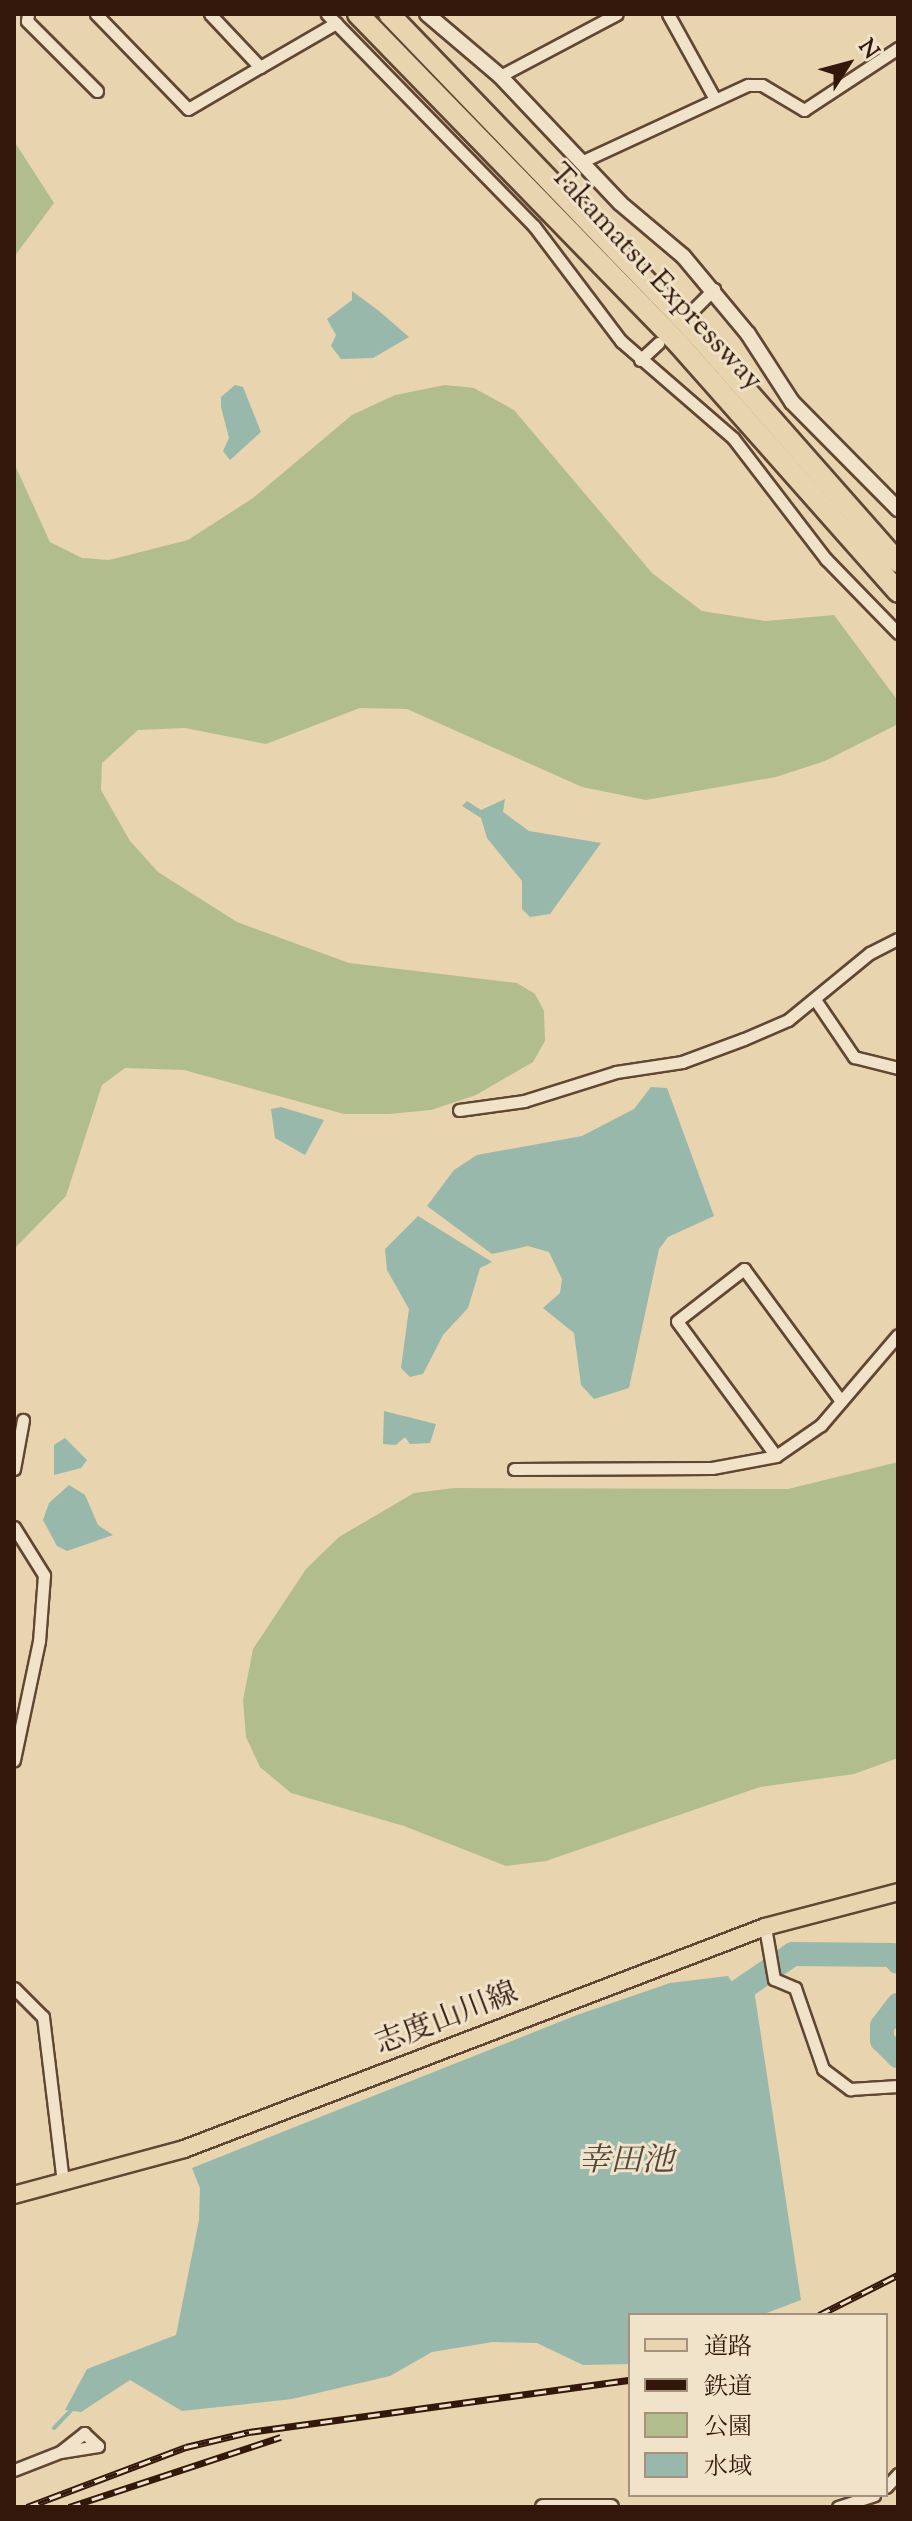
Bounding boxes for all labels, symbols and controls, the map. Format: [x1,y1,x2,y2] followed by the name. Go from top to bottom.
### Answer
[808,24,888,104] north arrow
[849,33,886,66] text: N
[541,157,769,399] street label: Takamatsu Expressway
[371,1976,523,2064] street label: 志度山川線
[578,2143,674,2181] water label: 幸田池
[628,2313,888,2497] legend
[704,2331,752,2365] text: 道路
[704,2371,752,2405] text: 鉄道
[704,2411,752,2445] text: 公園
[704,2451,752,2485] text: 水域

